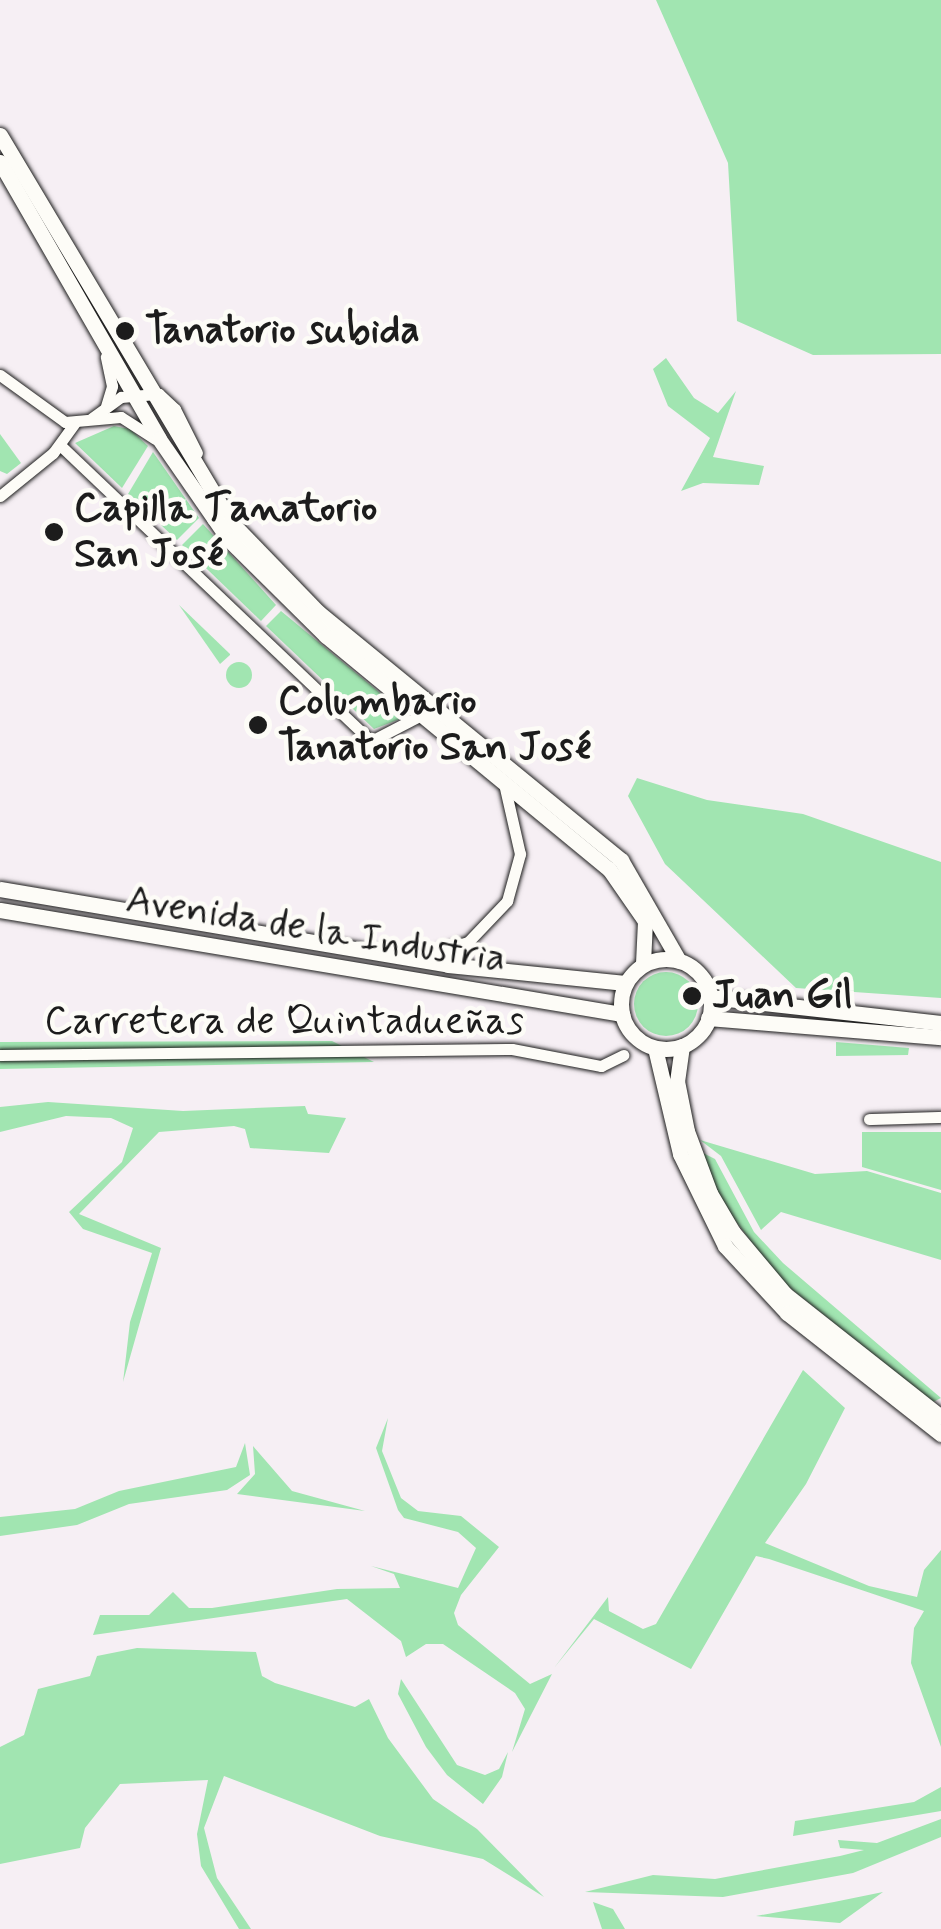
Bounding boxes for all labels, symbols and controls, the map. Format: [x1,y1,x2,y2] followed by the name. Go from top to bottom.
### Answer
[145,307,421,355] place label: Tanatorio subida
[114,320,136,342] marker: Tanatorio subida
[74,485,353,579] place label: Capilla Tanatorio San José
[43,521,65,543] marker: Capilla Tanatorio San José
[278,678,589,772] place label: Columbario Tanatorio San José
[247,714,269,736] marker: Columbario Tanatorio San José
[123,876,509,984] street label: Avenida de la Industria
[712,972,851,1020] place label: Juan Gil
[681,985,703,1007] marker: Juan Gil
[46,998,522,1046] street label: Carretera de Quintadueñas

